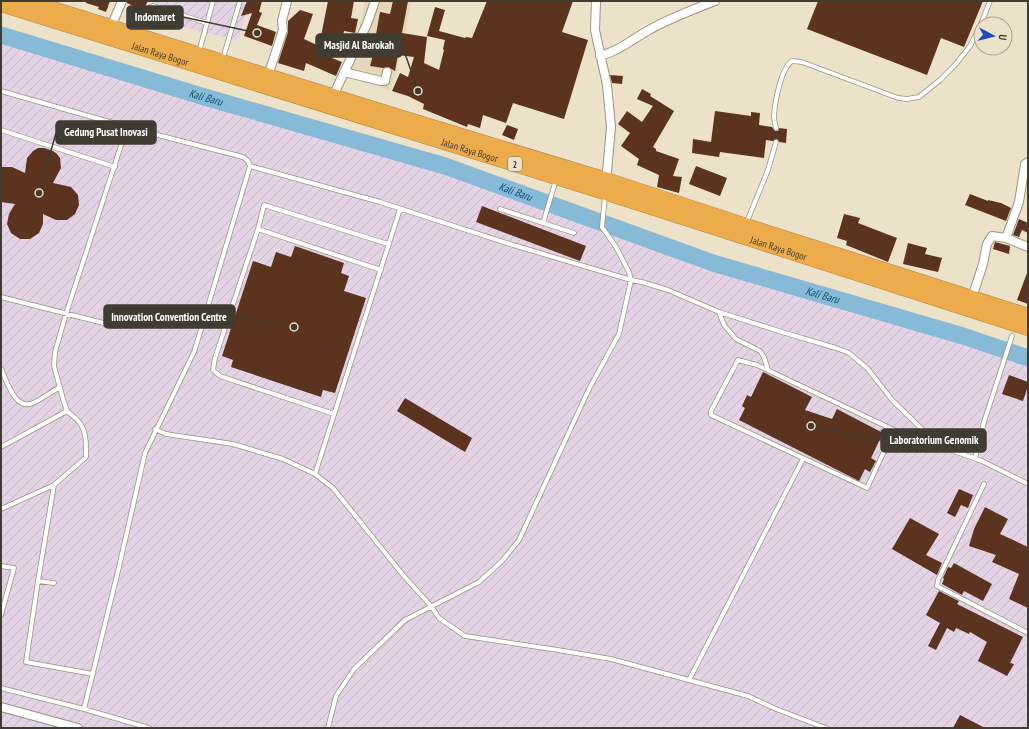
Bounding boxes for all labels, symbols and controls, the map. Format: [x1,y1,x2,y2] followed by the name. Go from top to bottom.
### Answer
[127,6,183,29] callout: Indomaret
[135,10,176,24] text: Indomaret
[973,16,1013,56] north arrow
[316,34,402,57] callout: Masjid Al Barokah
[996,34,1010,41] text: U
[130,38,191,69] street label: Jalan Raya Bogor
[324,38,394,52] text: Masjid Al Barokah
[187,86,225,109] water label: Kali Baru
[56,121,156,144] callout: Gedung Pusat Inovasi
[64,125,148,139] text: Gedung Pusat Inovasi
[439,135,500,165] street label: Jalan Raya Bogor
[508,157,522,171] road number: 2
[497,179,535,204] water label: Kali Baru
[748,232,809,263] street label: Jalan Raya Bogor
[804,283,842,307] water label: Kali Baru
[104,305,235,328] callout: Innovation Convention Centre
[111,310,227,324] text: Innovation Convention Centre
[881,429,986,452] callout: Laboratorium Genomik
[889,433,979,447] text: Laboratorium Genomik

